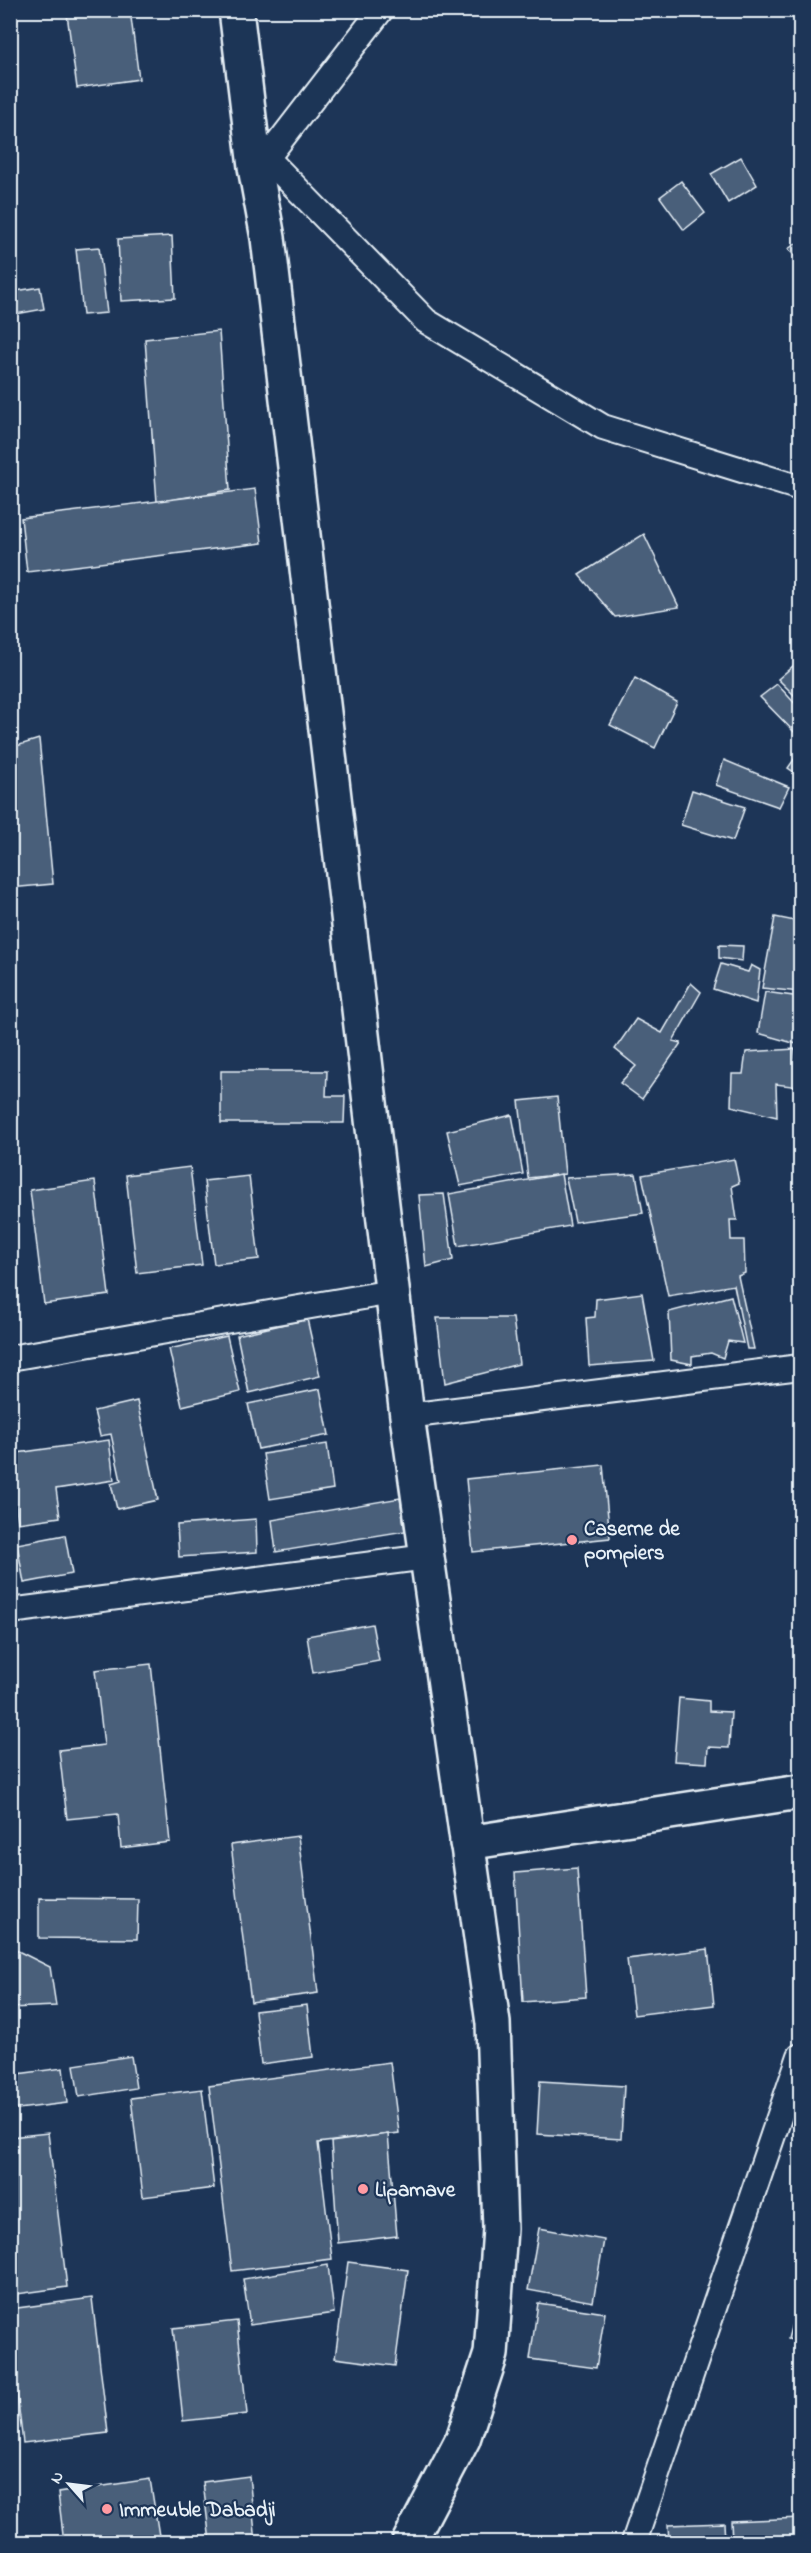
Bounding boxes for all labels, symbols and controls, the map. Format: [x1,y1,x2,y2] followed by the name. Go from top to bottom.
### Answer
[584,1515,680,1569] place label: Caserne de pompiers
[565,1533,579,1547] marker: Caserne de pompiers
[375,2176,456,2206] place label: Lipamave
[356,2182,370,2196] marker: Lipamave
[39,2454,99,2514] north arrow
[44,2467,71,2488] text: N
[119,2496,276,2526] place label: Immeuble Dabadji
[100,2502,114,2516] marker: Immeuble Dabadji

